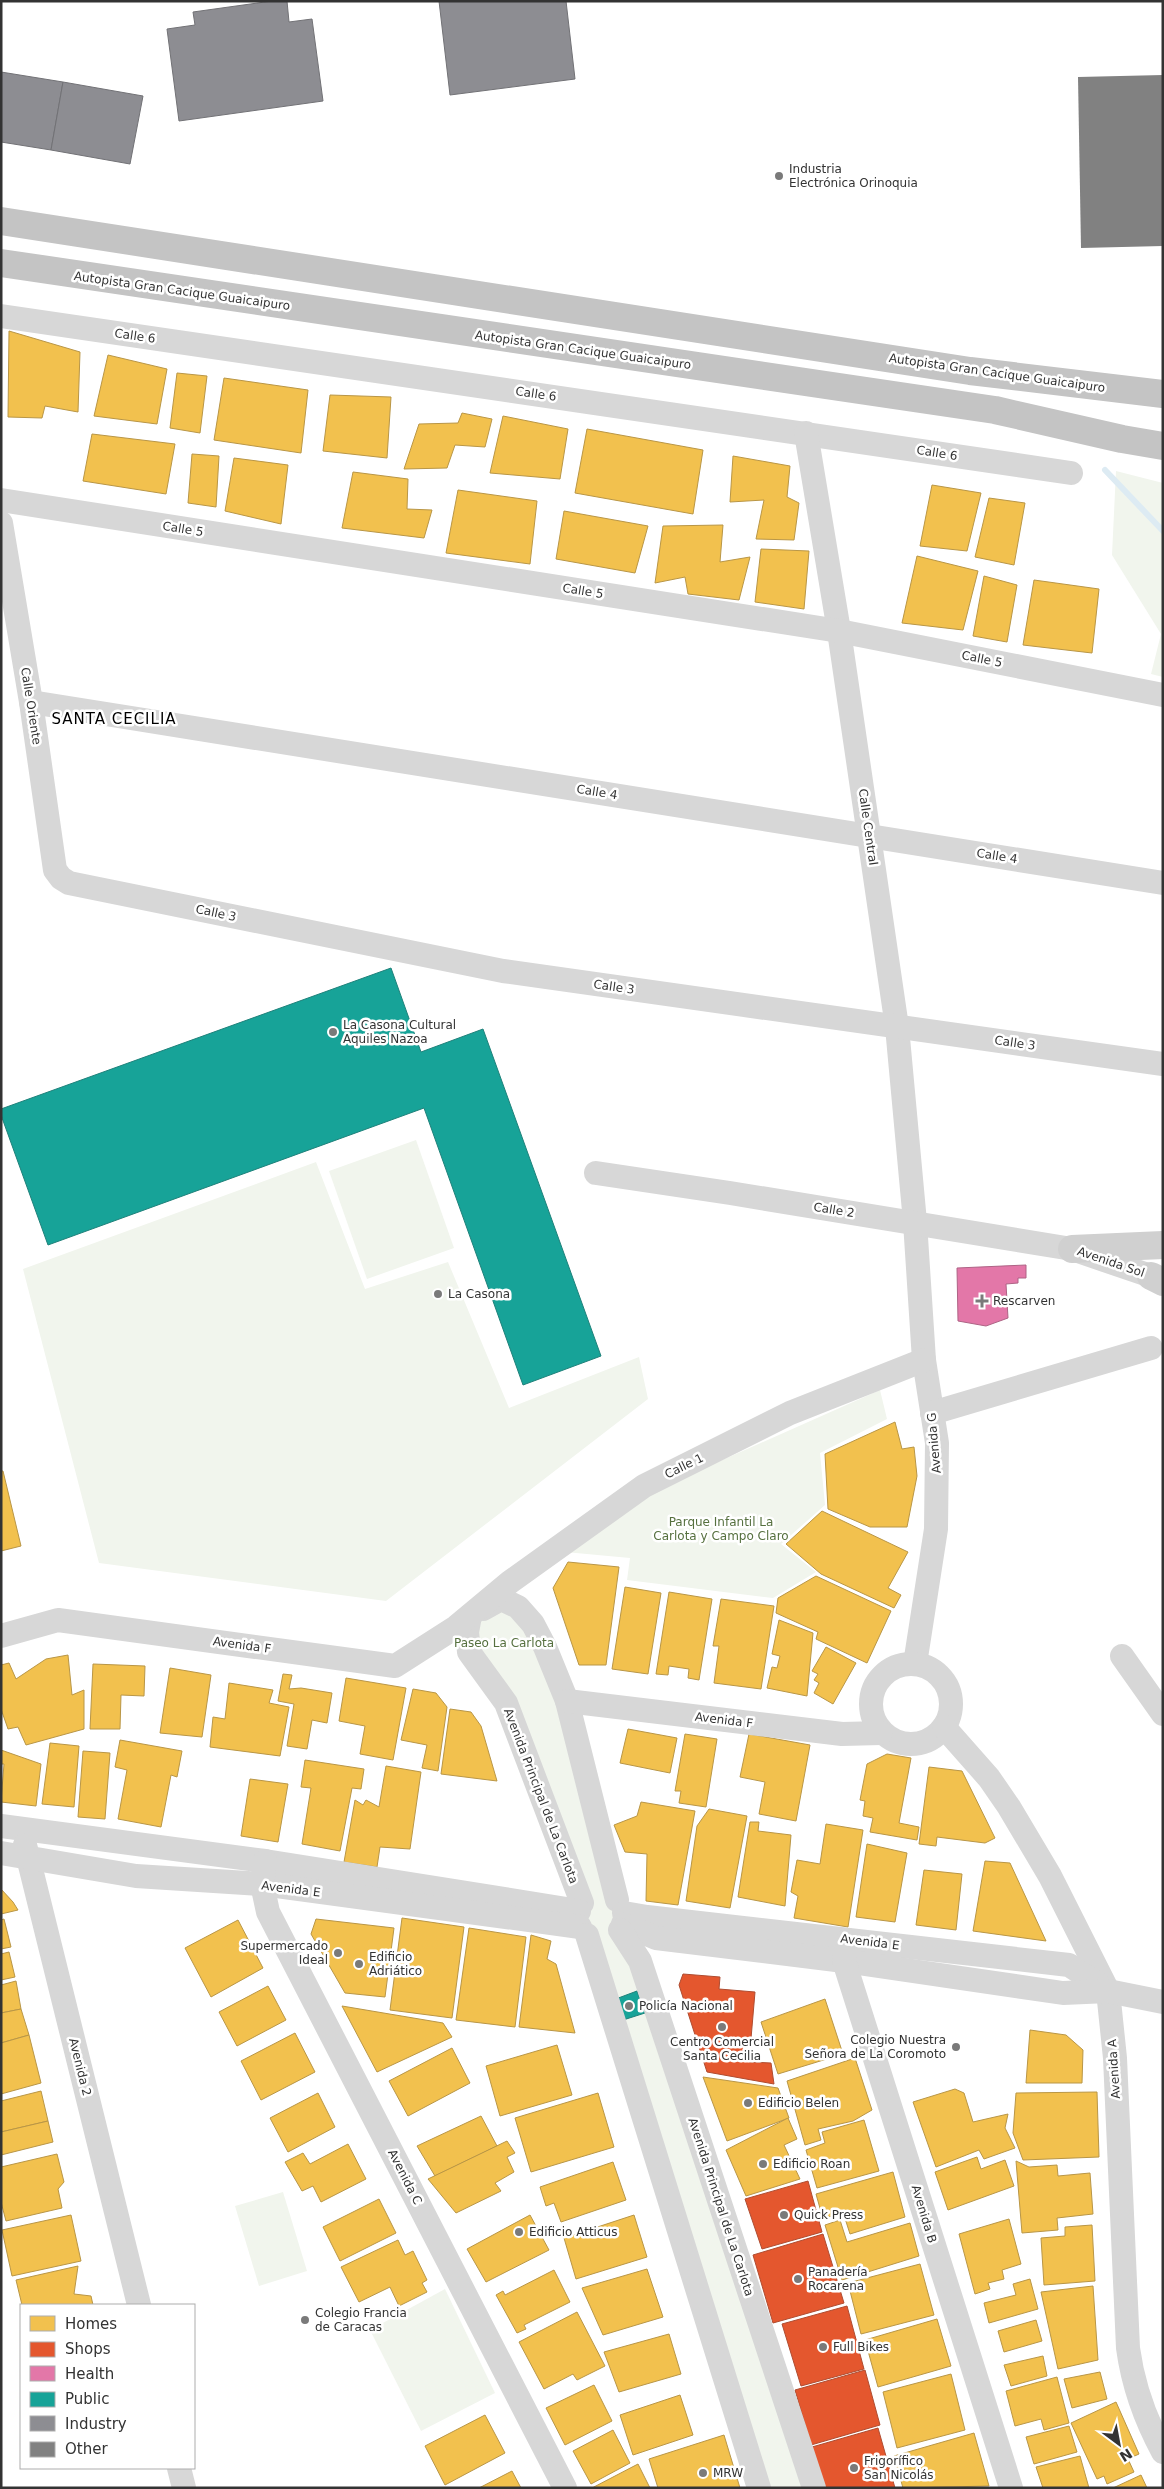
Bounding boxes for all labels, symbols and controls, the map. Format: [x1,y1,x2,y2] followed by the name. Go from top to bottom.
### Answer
[789,162,918,190] place label: Industria Electrónica Orinoquia
[773,170,785,182] marker: Industria Electrónica Orinoquia
[73,269,291,313] street label: Autopista Gran Cacique Guaicaipuro
[114,326,156,346] street label: Calle 6
[474,328,692,372] street label: Autopista Gran Cacique Guaicaipuro
[888,351,1106,395] street label: Autopista Gran Cacique Guaicaipuro
[515,384,557,404] street label: Calle 6
[916,443,958,463] street label: Calle 6
[162,519,204,539] street label: Calle 5
[562,581,604,601] street label: Calle 5
[960,648,1004,670] street label: Calle 5
[18,666,44,746] street label: Calle Oriente
[51,710,177,728] district label: SANTA CECILIA
[576,782,618,802] street label: Calle 4
[856,788,880,866] street label: Calle Central
[976,846,1018,866] street label: Calle 4
[194,902,238,924] street label: Calle 3
[593,977,635,997] street label: Calle 3
[343,1018,456,1046] place label: La Casona Cultural Aquiles Nazoa
[327,1026,339,1038] marker: La Casona Cultural Aquiles Nazoa
[994,1033,1036,1053] street label: Calle 3
[813,1200,855,1220] street label: Calle 2
[1076,1244,1146,1280] street label: Avenida Sol
[448,1287,510,1301] place label: La Casona
[432,1288,444,1300] marker: La Casona
[975,1294,989,1308] marker: Rescarven
[993,1294,1055,1308] place label: Rescarven
[924,1412,944,1474] street label: Avenida G
[662,1451,706,1481] street label: Calle 1
[653,1515,789,1543] park label: Parque Infantil La Carlota y Campo Claro
[212,1634,272,1656] street label: Avenida F
[454,1636,554,1650] park label: Paseo La Carlota
[501,1706,581,1886] street label: Avenida Principal de La Carlota
[694,1709,754,1731] street label: Avenida F
[261,1878,321,1900] street label: Avenida E
[840,1931,900,1953] street label: Avenida E
[240,1939,328,1967] place label: Supermercado Ideal
[332,1947,344,1959] marker: Supermercado Ideal
[369,1950,422,1978] place label: Edificio Adriático
[353,1958,365,1970] marker: Edificio Adriático
[639,1999,733,2013] place label: Policía Nacional
[623,2000,635,2012] marker: Policía Nacional
[716,2021,728,2033] marker: Centro Comercial Santa Cecilia
[804,2033,946,2061] place label: Colegio Nuestra Señora de La Coromoto
[670,2035,774,2063] place label: Centro Comercial Santa Cecilia
[66,2037,94,2097] street label: Avenida 2
[1105,2038,1123,2099] street label: Avenida A
[950,2041,962,2053] marker: Colegio Nuestra Señora de La Coromoto
[758,2096,839,2110] place label: Edificio Belen
[742,2097,754,2109] marker: Edificio Belen
[685,2116,757,2298] street label: Avenida Principal de La Carlota
[385,2147,425,2207] street label: Avenida C
[773,2157,850,2171] place label: Edificio Roan
[757,2158,769,2170] marker: Edificio Roan
[909,2183,939,2245] street label: Avenida B
[794,2208,863,2222] place label: Quick Press
[778,2209,790,2221] marker: Quick Press
[529,2225,617,2239] place label: Edificio Atticus
[513,2226,525,2238] marker: Edificio Atticus
[808,2265,868,2293] place label: Panadería Rocarena
[792,2273,804,2285] marker: Panadería Rocarena
[20,2304,195,2469] legend
[315,2306,407,2334] place label: Colegio Francia de Caracas
[299,2314,311,2326] marker: Colegio Francia de Caracas
[65,2315,117,2333] text: Homes
[65,2340,111,2358] text: Shops
[833,2340,889,2354] place label: Full Bikes
[817,2341,829,2353] marker: Full Bikes
[65,2365,114,2383] text: Health
[65,2390,109,2408] text: Public
[65,2415,127,2433] text: Industry
[1094,2419,1144,2469] north arrow
[65,2440,108,2458] text: Other
[1117,2445,1135,2465] text: N
[864,2454,934,2482] place label: Frigorífico San Nicolás
[848,2462,860,2474] marker: Frigorífico San Nicolás
[713,2466,743,2480] place label: MRW
[697,2467,709,2479] marker: MRW

